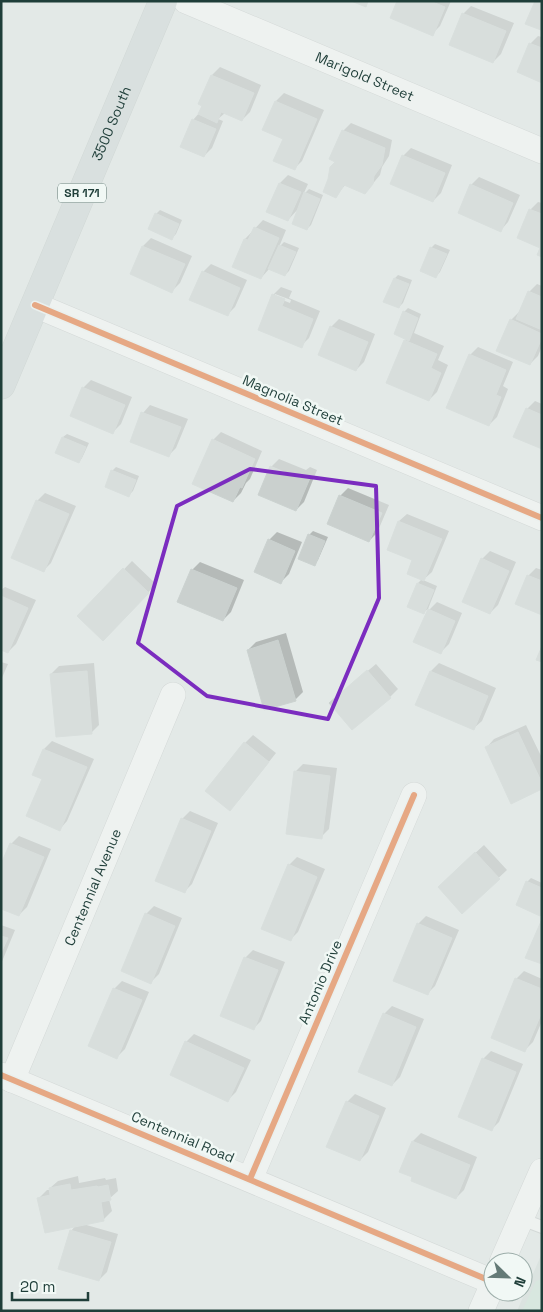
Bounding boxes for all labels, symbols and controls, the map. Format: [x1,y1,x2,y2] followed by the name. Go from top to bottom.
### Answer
[313,48,417,105] street label: Marigold Street
[88,83,135,163] street label: 3500 South
[58,184,106,202] road number: SR 171
[240,371,346,429] street label: Magnolia Street
[60,826,125,948] street label: Centennial Avenue
[294,937,346,1027] street label: Antonio Drive
[129,1107,237,1167] street label: Centennial Road
[483,1252,533,1302] north arrow
[12,1270,89,1302] scale bar
[510,1274,530,1290] text: N
[20,1277,55,1296] text: 20 m

